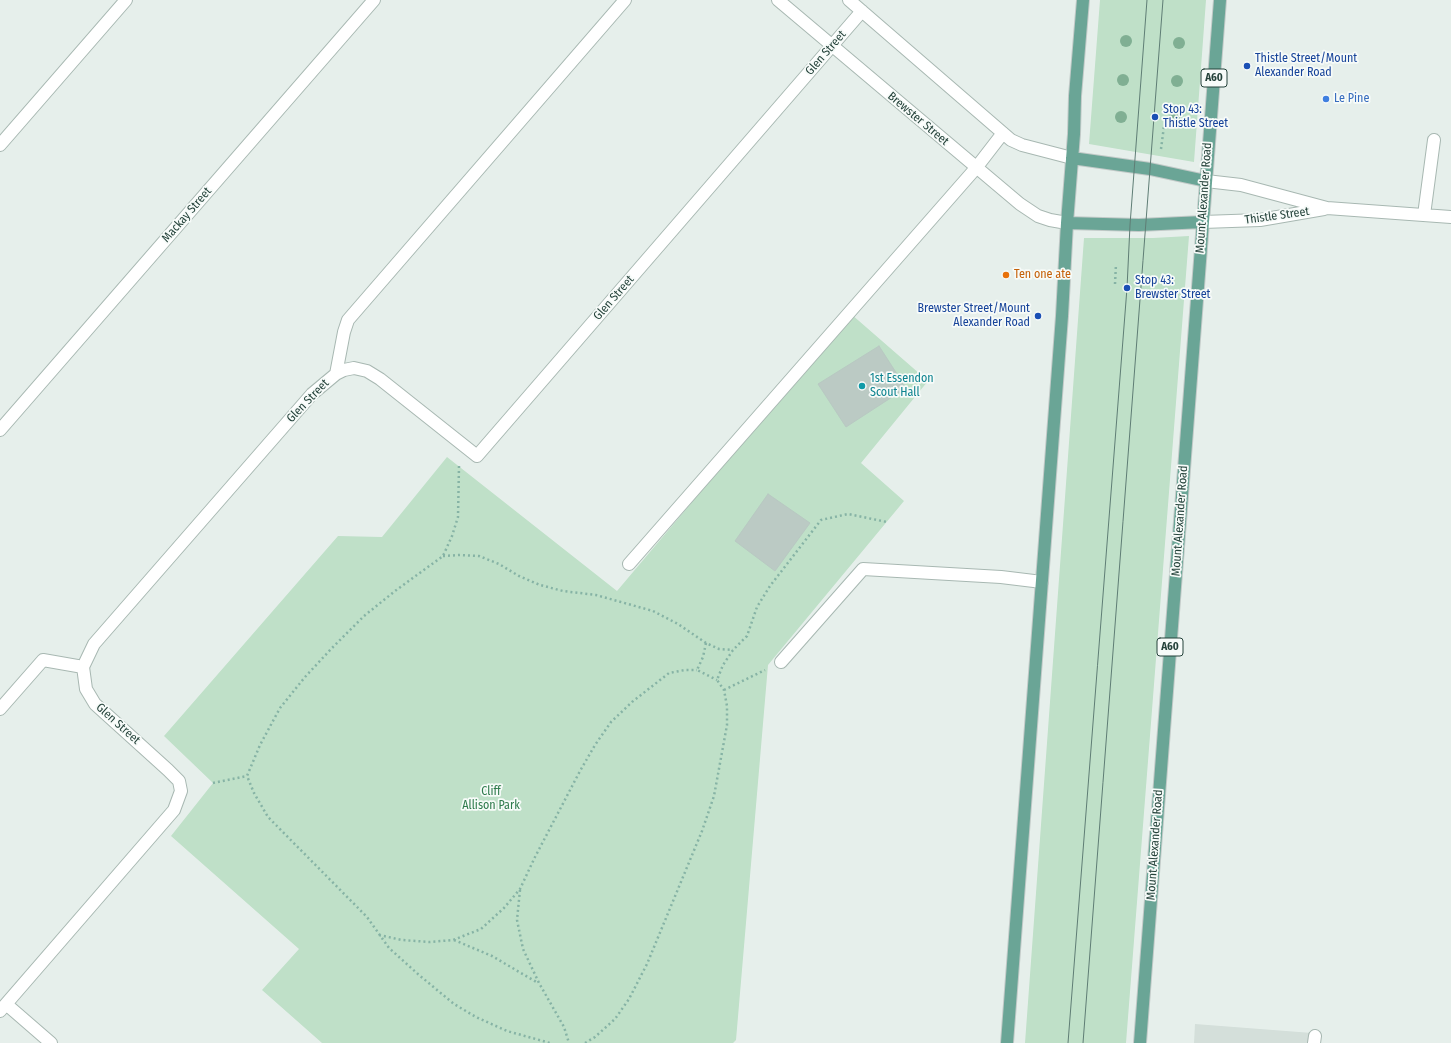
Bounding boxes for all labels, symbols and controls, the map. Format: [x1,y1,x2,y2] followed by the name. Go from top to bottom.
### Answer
[803,28,849,78] street label: Glen Street
[1255,52,1357,80] place label: Thistle Street/Mount Alexander Road
[1242,61,1252,71] marker: Thistle Street/Mount Alexander Road
[1201,69,1227,87] road number: A60
[884,89,952,149] street label: Brewster Street
[1334,92,1369,106] place label: Le Pine
[1321,94,1331,104] marker: Le Pine
[1163,103,1228,131] place label: Stop 43: Thistle Street
[1150,112,1160,122] marker: Stop 43: Thistle Street
[1193,142,1215,254] street label: Mount Alexander Road
[159,184,215,246] street label: Mackay Street
[1244,204,1310,228] street label: Thistle Street
[1014,268,1071,282] place label: Ten one ate
[1001,270,1011,280] marker: Ten one ate
[591,273,637,323] street label: Glen Street
[1135,274,1211,302] place label: Stop 43: Brewster Street
[1122,283,1132,293] marker: Stop 43: Brewster Street
[918,302,1030,330] place label: Brewster Street/Mount Alexander Road
[1033,311,1043,321] marker: Brewster Street/Mount Alexander Road
[870,372,934,400] place label: 1st Essendon Scout Hall
[284,376,332,426] street label: Glen Street
[857,381,867,391] marker: 1st Essendon Scout Hall
[1169,465,1191,577] street label: Mount Alexander Road
[1157,638,1183,656] road number: A60
[93,700,143,748] street label: Glen Street
[462,785,520,813] park label: Cliff Allison Park
[1144,789,1166,901] street label: Mount Alexander Road

